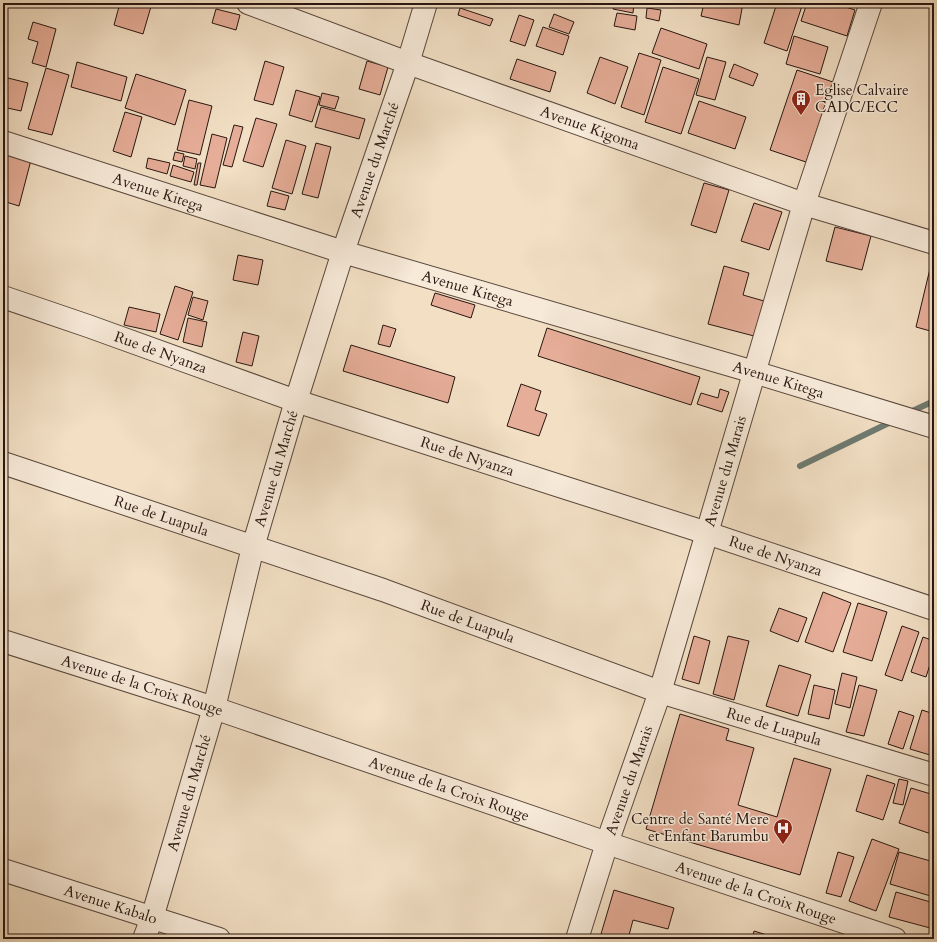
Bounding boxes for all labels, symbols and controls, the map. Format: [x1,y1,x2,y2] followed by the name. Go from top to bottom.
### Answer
[815,80,909,117] place label: Eglise Calvaire CADC/ECC
[790,88,812,116] building icon: Eglise Calvaire CADC/ECC
[346,99,404,220] street label: Avenue du Marché
[538,101,643,155] street label: Avenue Kigoma
[110,168,207,216] street label: Avenue Kitega
[419,265,516,311] street label: Avenue Kitega
[111,326,210,378] street label: Rue de Nyanza
[730,356,827,403] street label: Avenue Kitega
[249,407,303,529] street label: Avenue du Marché
[699,413,751,529] street label: Avenue du Marais
[418,432,517,481] street label: Rue de Nyanza
[111,491,212,541] street label: Rue de Luapula
[726,531,825,581] street label: Rue de Nyanza
[418,595,518,648] street label: Rue de Luapula
[59,650,226,720] street label: Avenue de la Croix Rouge
[724,703,825,751] street label: Rue de Luapula
[601,723,657,838] street label: Avenue du Marais
[162,732,216,854] street label: Avenue du Marché
[366,752,532,826] street label: Avenue de la Croix Rouge
[631,809,769,846] place label: Centre de Santé Mere et Enfant Barumbu
[772,817,794,845] hospital icon: Centre de Santé Mere et Enfant Barumbu
[673,857,839,929] street label: Avenue de la Croix Rouge
[61,880,160,929] street label: Avenue Kabalo

